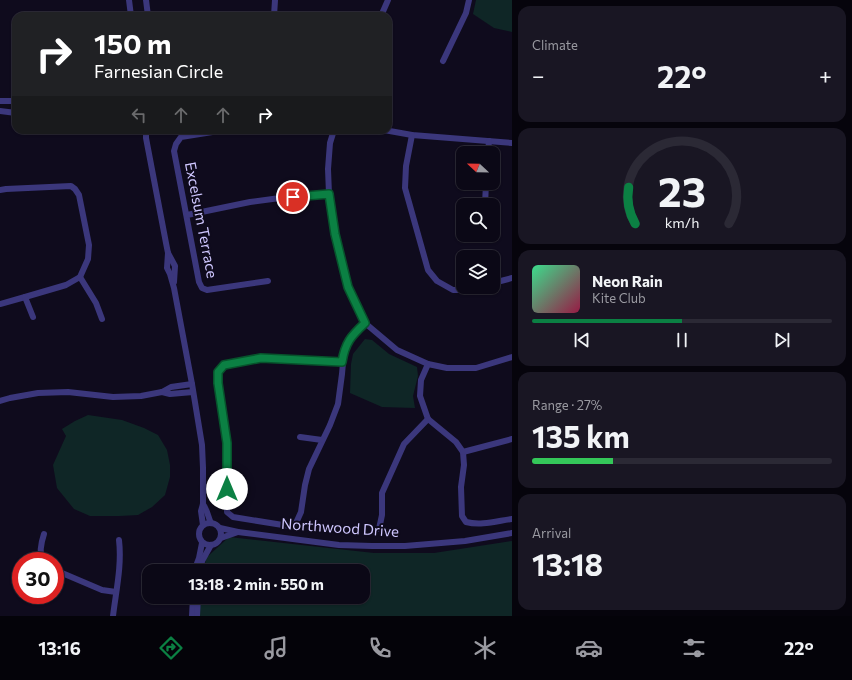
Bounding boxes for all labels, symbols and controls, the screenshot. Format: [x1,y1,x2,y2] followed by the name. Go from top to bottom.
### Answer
[94,26,171,60] text: 150 m
[28,28,80,80] icon: right
[532,37,578,53] text: Climate
[657,57,707,94] text: 22°
[94,60,223,82] text: Farnesian Circle
[532,62,545,89] text: −
[819,62,832,89] text: +
[128,104,150,126] icon: left
[170,104,192,126] icon: ahead
[212,104,234,126] icon: ahead
[254,104,276,126] icon: right
[456,146,500,190] north arrow
[456,146,500,294] map controls
[182,160,222,280] street label: Excelsum Terrace
[658,165,706,216] text: 23
[276,180,310,214] pin
[282,186,304,208] icon: arrive
[456,198,500,242] button: search
[665,213,699,231] text: km/h
[456,250,500,294] button: layers
[592,272,663,290] text: Neon Rain
[592,290,646,306] text: Kite Club
[571,329,593,351] icon: previous
[671,329,693,351] icon: pause
[771,329,793,351] icon: next
[532,397,602,413] text: Range · 27%
[532,417,630,454] text: 135 km
[206,468,248,510] position arrow
[280,514,400,540] street label: Northwood Drive
[532,525,571,541] text: Arrival
[532,545,603,582] text: 13:18
[12,552,64,604] speed limit sign: 30
[188,575,324,593] text: 13:18 · 2 min · 550 m
[157,634,185,662] icon: directions
[262,634,290,662] icon: music
[366,634,394,662] icon: phone
[471,634,499,662] icon: climate
[575,634,603,662] icon: car
[680,634,708,662] icon: filters
[38,637,81,659] text: 13:16
[784,637,814,659] text: 22°

